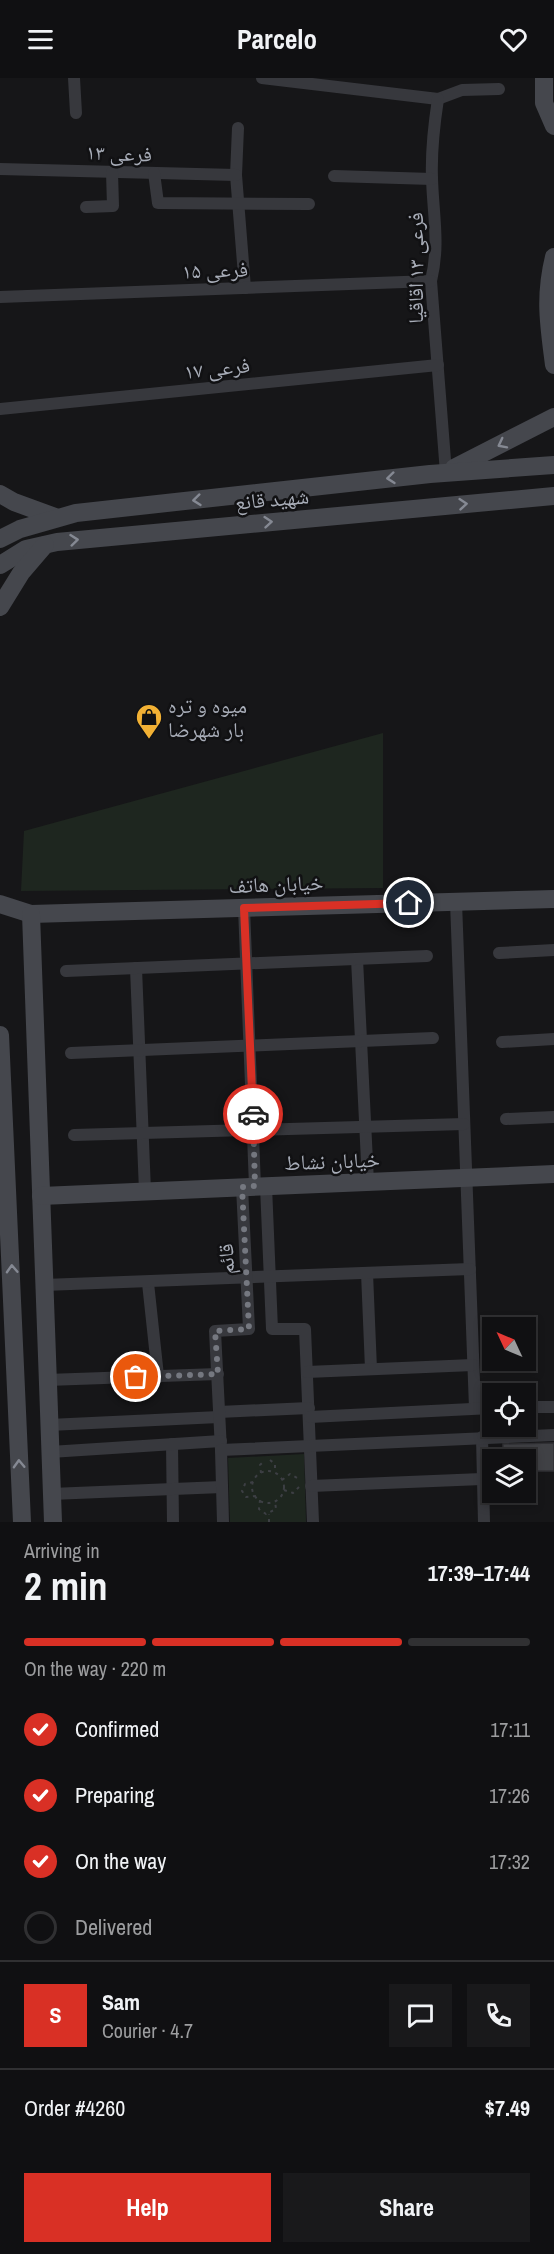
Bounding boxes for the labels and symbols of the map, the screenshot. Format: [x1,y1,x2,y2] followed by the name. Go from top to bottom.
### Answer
[86,137,152,169] street label: فرعی ۱۳
[401,212,430,324] street label: فرعی ۱۳ اقاقیا
[182,254,248,286] street label: فرعی ۱۵
[183,350,251,386] street label: فرعی ۱۷
[498,437,508,448] one-way arrow
[387,471,396,484] one-way arrow
[234,481,310,517] street label: شهید قانع
[193,493,202,505] one-way arrow
[458,498,467,511] one-way arrow
[264,516,273,529] one-way arrow
[70,534,79,547] one-way arrow
[168,691,247,744] place label: میوه و تره بار شهرضا
[134,702,164,740] shop icon: میوه و تره بار شهرضا
[228,868,324,900] street label: خیابان هاتف
[383,877,434,928] pin
[223,1084,283,1144] courier
[284,1145,380,1177] street label: خیابان نشاط
[211,1243,241,1275] street label: قائم
[5,1264,18,1273] one-way arrow
[482,1317,536,1371] north arrow
[110,1351,161,1402] pin
[13,1459,26,1468] one-way arrow

